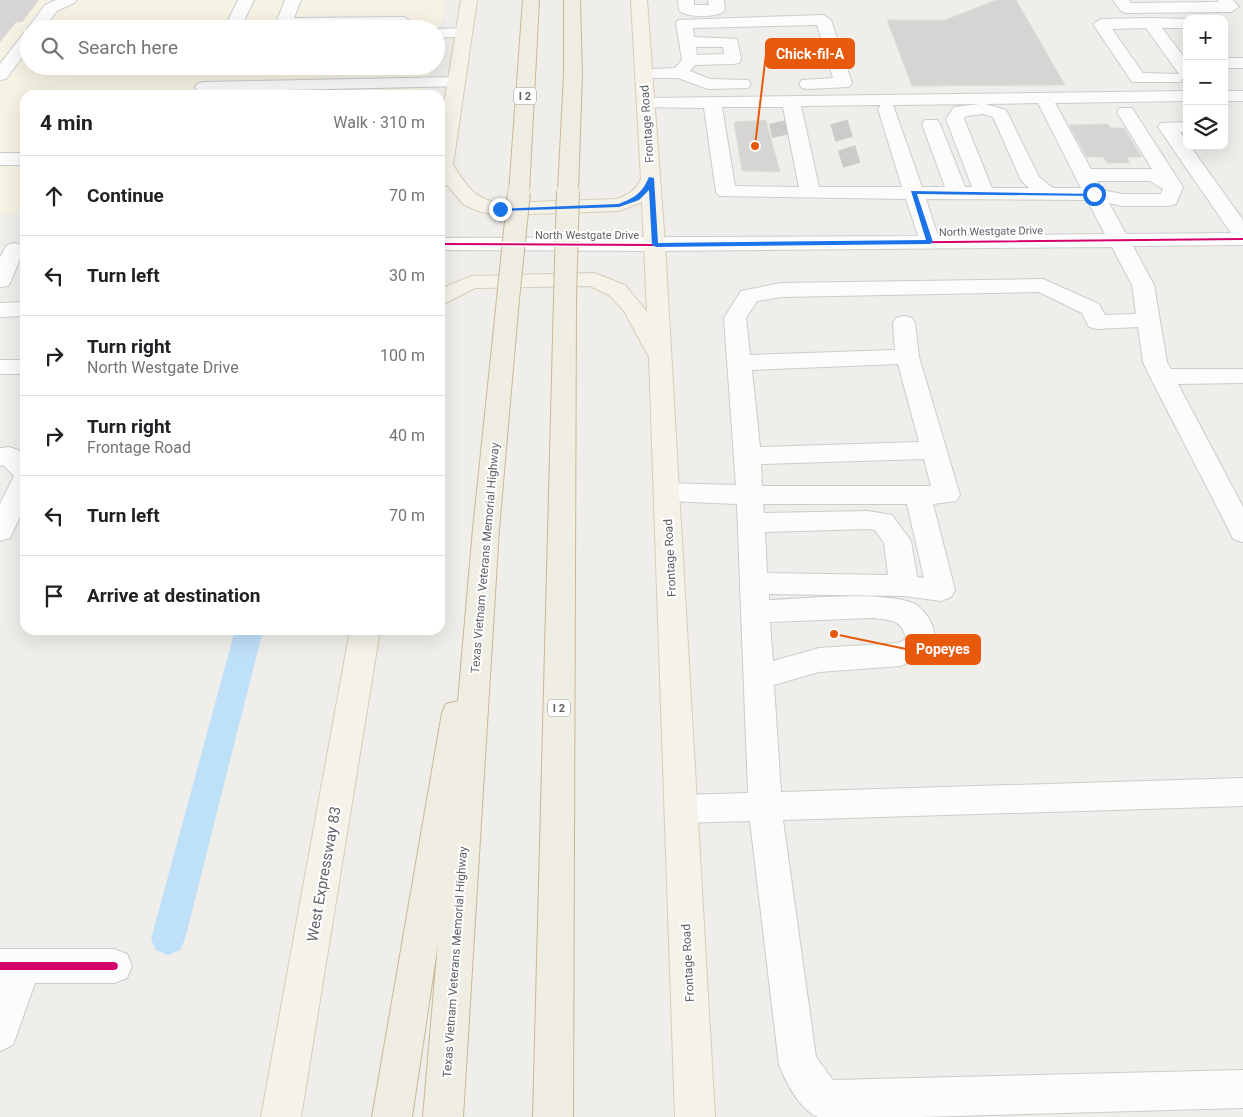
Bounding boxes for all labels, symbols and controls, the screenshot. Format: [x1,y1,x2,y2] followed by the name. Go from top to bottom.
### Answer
[1183,15,1228,150] map controls
[1183,15,1228,60] button: +
[20,20,445,75] search box
[38,34,66,62] icon: search
[78,36,178,59] text: Search here
[766,39,854,68] callout: Chick-fil-A
[776,46,845,62] text: Chick-fil-A
[1183,60,1228,105] button: −
[637,85,657,163] street label: Frontage Road
[514,88,536,104] road number: I 2
[1183,105,1228,150] button: layers
[40,111,93,135] text: 4 min
[333,113,425,132] text: Walk · 310 m
[40,182,68,210] icon: ahead
[1083,183,1106,206] route start
[87,184,164,207] text: Continue
[389,186,425,205] text: 70 m
[489,198,512,221] route end
[939,224,1043,239] street label: North Westgate Drive
[535,229,639,242] street label: North Westgate Drive
[40,262,68,290] icon: left
[87,264,160,287] text: Turn left
[389,266,425,285] text: 30 m
[87,335,171,358] text: Turn right
[40,342,68,370] icon: right
[380,346,425,365] text: 100 m
[87,358,239,377] text: North Westgate Drive
[87,415,171,438] text: Turn right
[40,422,68,450] icon: right
[389,426,425,445] text: 40 m
[87,438,191,457] text: Frontage Road
[468,442,502,674] street label: Texas Vietnam Veterans Memorial Highway
[40,502,68,530] icon: left
[87,504,160,527] text: Turn left
[389,506,425,525] text: 70 m
[661,519,679,597] street label: Frontage Road
[40,582,68,610] icon: arrive
[87,584,260,607] text: Arrive at destination
[906,635,980,664] callout: Popeyes
[916,641,970,657] text: Popeyes
[548,700,570,716] road number: I 2
[303,805,345,943] street label: West Expressway 83
[440,846,470,1078] street label: Texas Vietnam Veterans Memorial Highway
[679,924,697,1002] street label: Frontage Road

